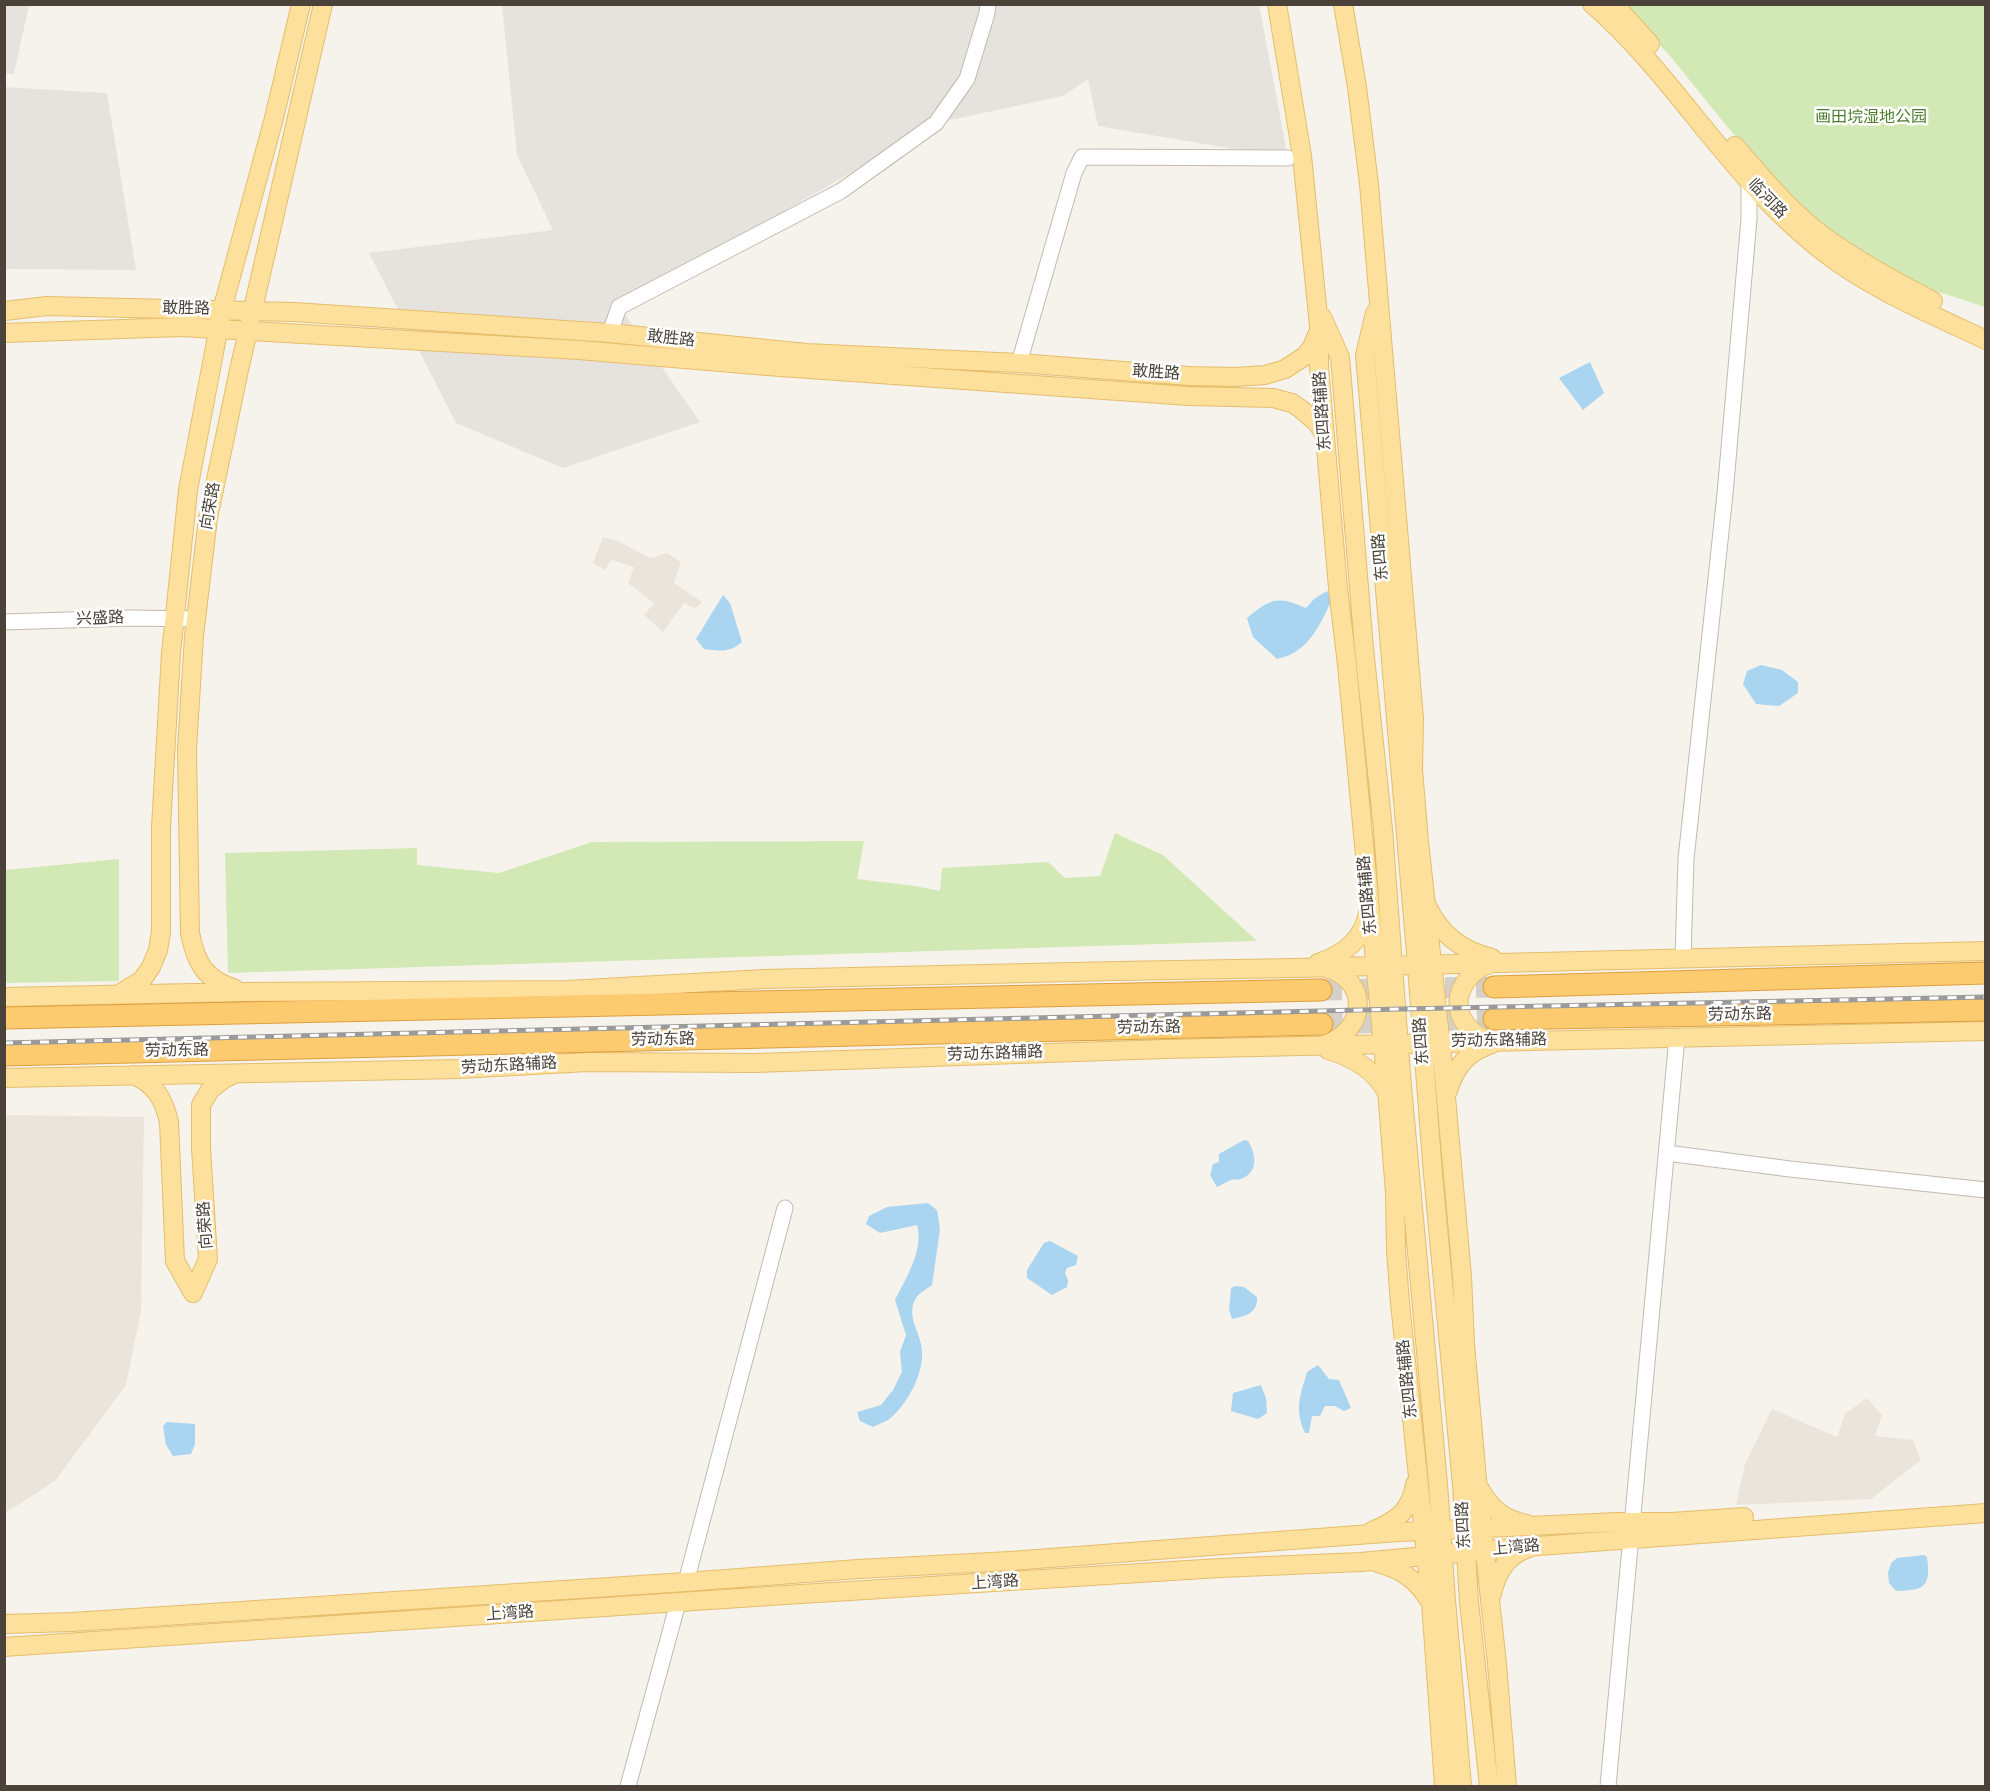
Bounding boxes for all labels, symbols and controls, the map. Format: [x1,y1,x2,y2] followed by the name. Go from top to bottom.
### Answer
[1815,108,1927,128] park label: 画田垸湿地公园
[1743,175,1791,223] street label: 临河路
[162,299,210,319] street label: 敢胜路
[646,327,696,351] street label: 敢胜路
[1131,362,1181,384] street label: 敢胜路
[1311,370,1335,452] street label: 东四路辅路
[197,481,225,531] street label: 向荣路
[1369,532,1393,582] street label: 东四路
[76,609,124,629] street label: 兴盛路
[1355,854,1381,936] street label: 东四路辅路
[1708,1005,1772,1025] street label: 劳动东路
[1411,1016,1433,1066] street label: 东四路
[1117,1018,1181,1038] street label: 劳动东路
[631,1030,695,1050] street label: 劳动东路
[1451,1031,1547,1051] street label: 劳动东路辅路
[145,1041,209,1061] street label: 劳动东路
[947,1043,1043,1065] street label: 劳动东路辅路
[461,1054,557,1078] street label: 劳动东路辅路
[195,1200,217,1250] street label: 向荣路
[1394,1338,1422,1420] street label: 东四路辅路
[1453,1501,1475,1549] street label: 东四路
[1491,1536,1541,1560] street label: 上湾路
[970,1572,1020,1594] street label: 上湾路
[485,1603,535,1625] street label: 上湾路

